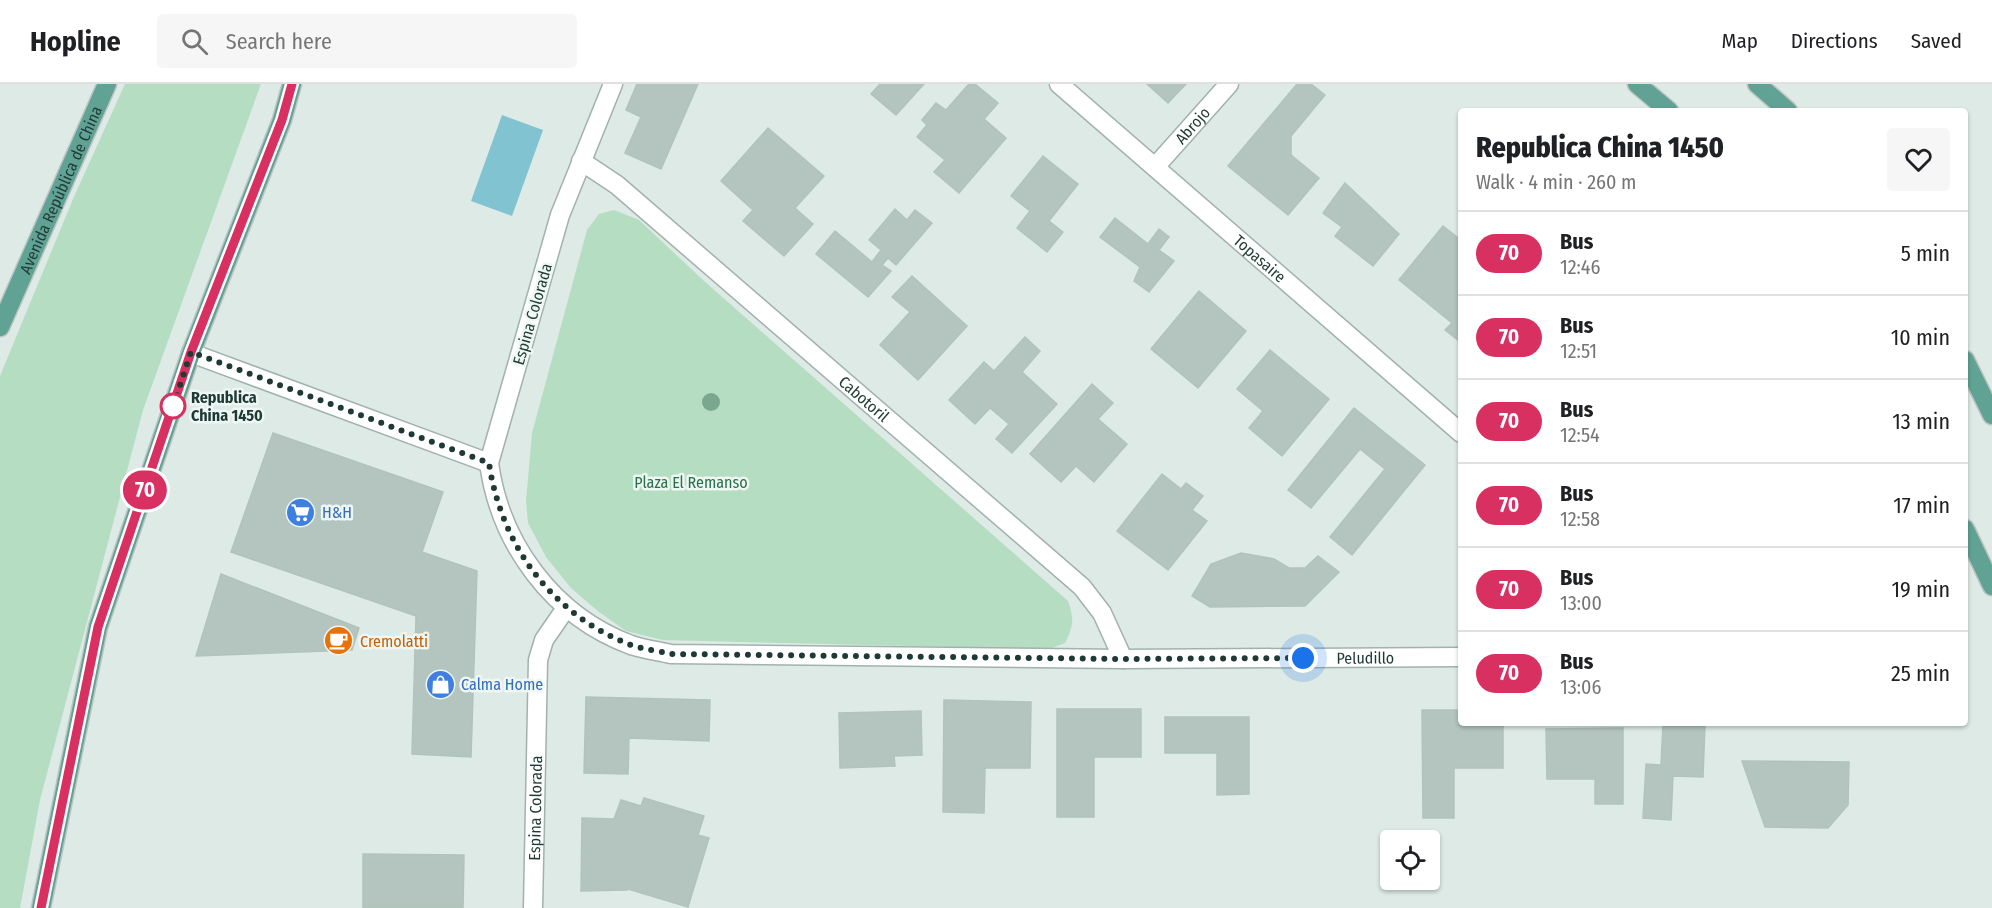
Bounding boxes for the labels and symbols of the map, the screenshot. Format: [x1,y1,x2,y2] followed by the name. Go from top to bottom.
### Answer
[16,103,106,277] street label: Avenida República de China
[1171,103,1214,148] street label: Abrojo
[1230,231,1290,287] street label: Topasaire
[509,261,556,367] street label: Espina Colorada
[835,372,893,426] street label: Cabotoril
[191,388,263,425] place label: Republica China 1450
[160,393,186,419] marker: Republica China 1450
[118,470,172,510] line badge: 70
[634,473,748,492] park label: Plaza El Remanso
[285,496,317,528] supermarket icon: H&H
[322,503,352,522] place label: H&H
[323,625,355,657] cafe icon: Cremolatti
[360,632,428,651] place label: Cremolatti
[1288,643,1318,673] your location
[1336,648,1394,668] street label: Peludillo
[424,668,456,700] shop icon: Calma Home
[461,675,543,694] place label: Calma Home
[525,755,546,861] street label: Espina Colorada

